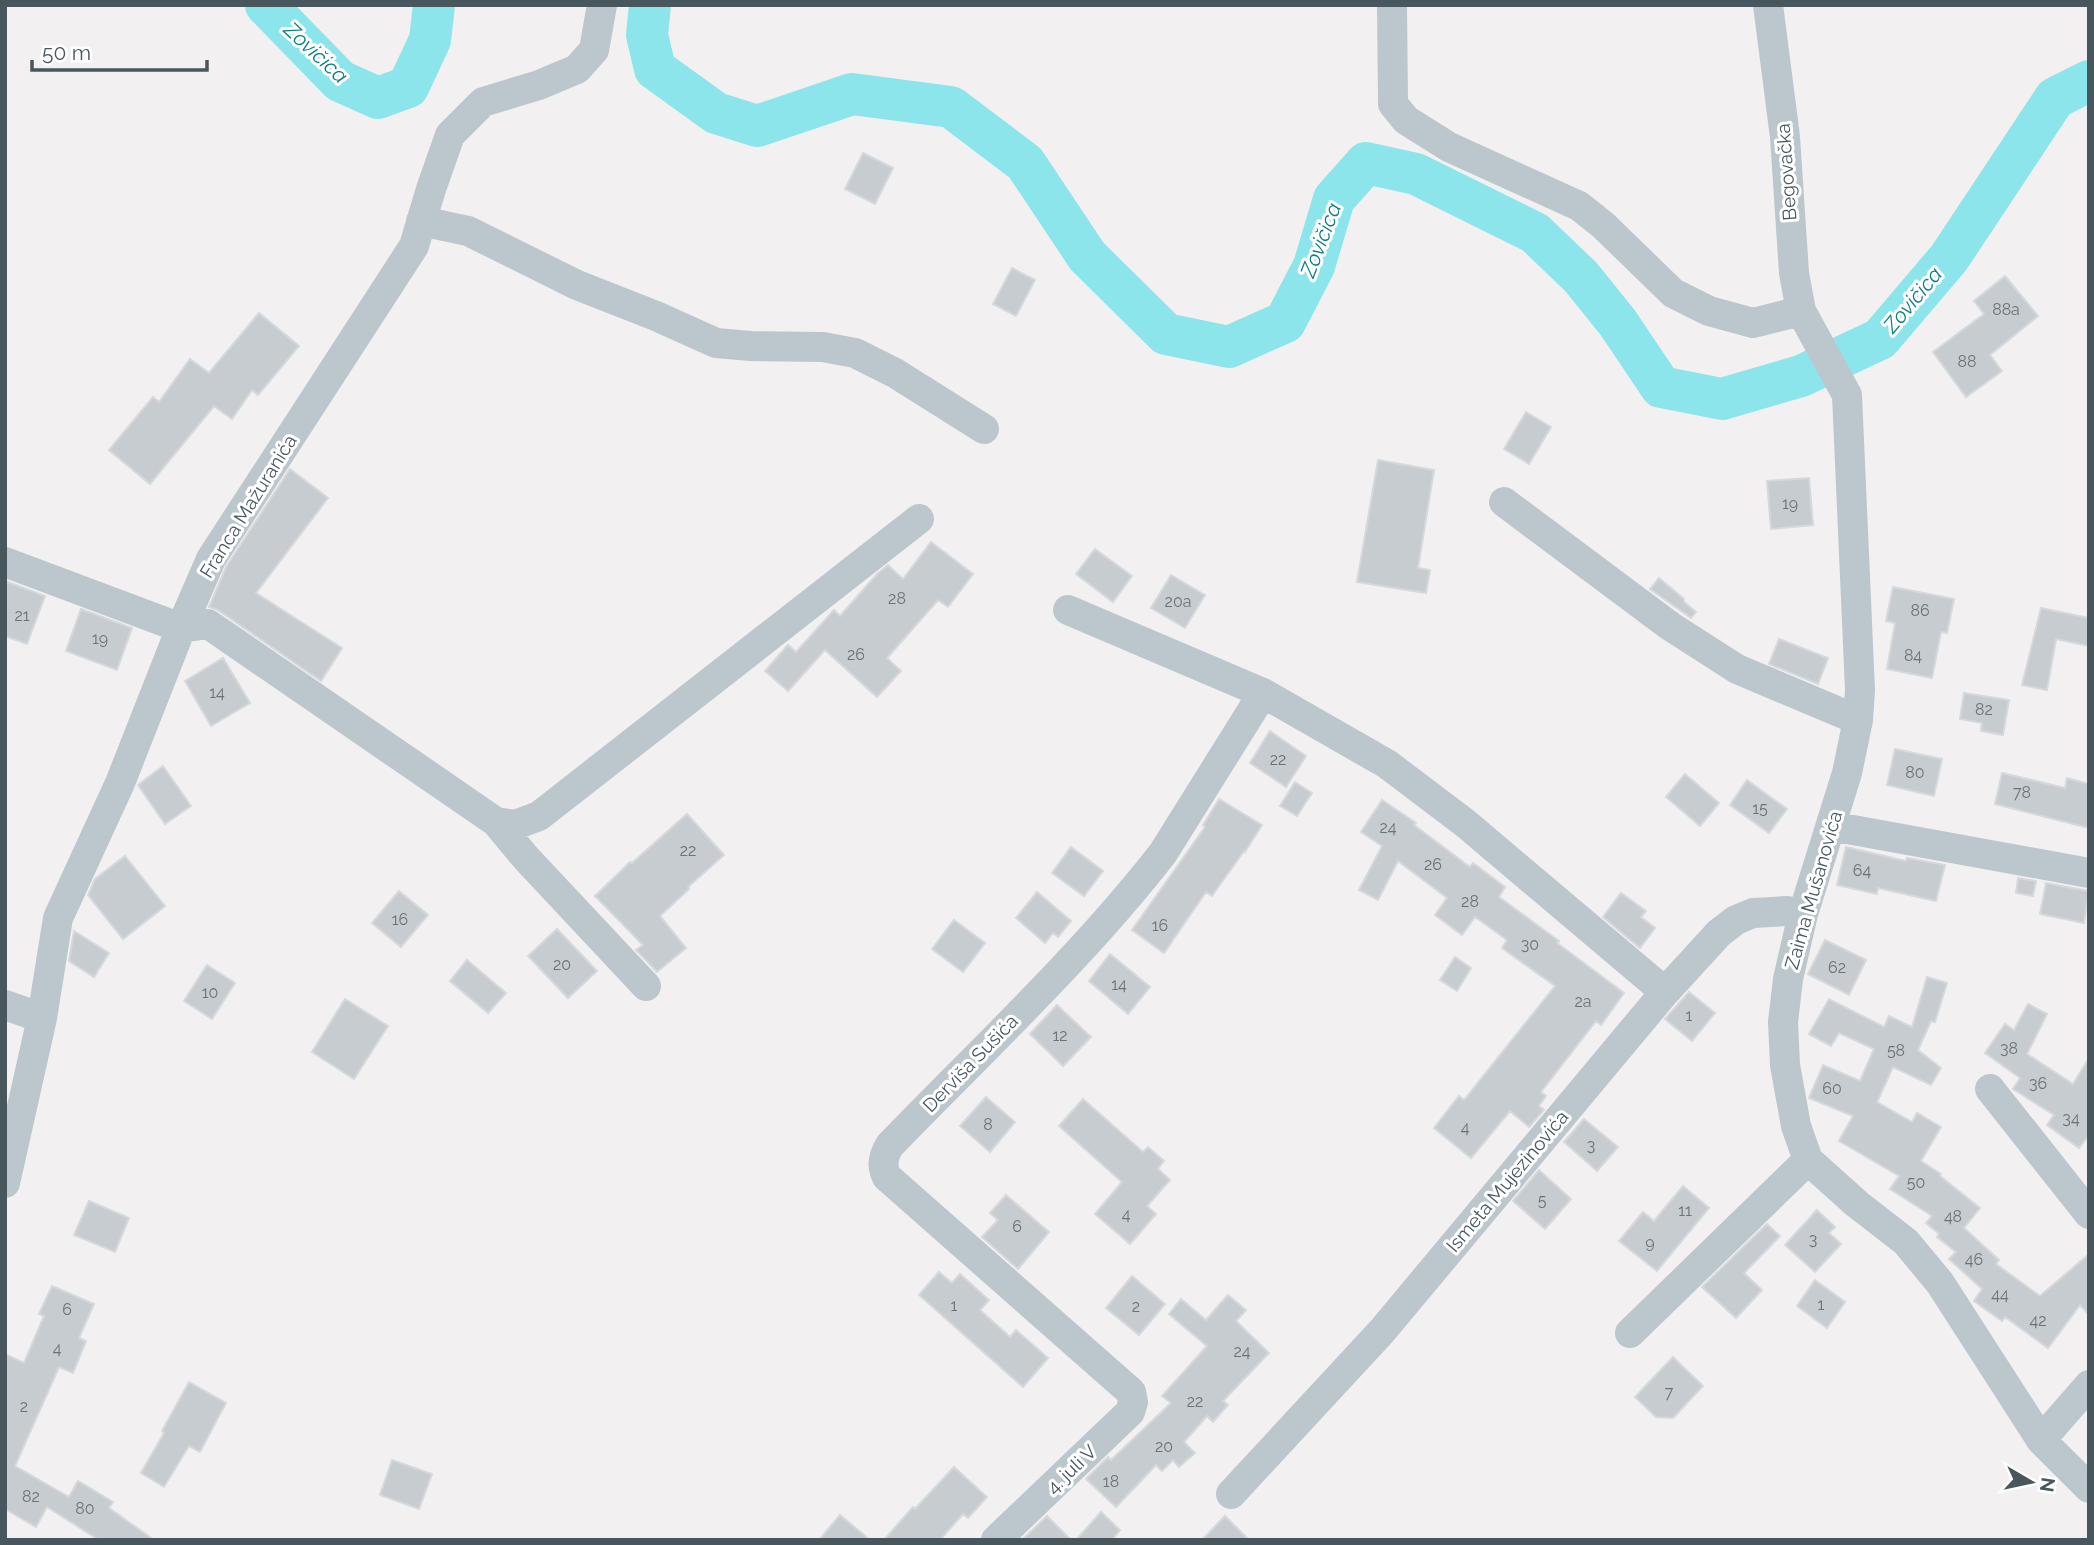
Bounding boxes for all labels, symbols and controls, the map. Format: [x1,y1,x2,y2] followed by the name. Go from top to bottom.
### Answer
[279,16,353,88] water label: Zovičica
[32,28,206,72] scale bar
[42,40,91,65] text: 50 m
[1772,123,1800,221] street label: Begovačka
[1295,199,1346,282] water label: Zovičica
[1877,262,1947,338] water label: Zovičica
[1992,300,2020,319] house number: 88a
[1958,352,1976,371] house number: 88
[195,430,301,582] street label: Franca Mažuranića
[1782,494,1798,513] house number: 19
[888,589,906,608] house number: 28
[1165,592,1191,611] house number: 20a
[1910,601,1930,620] house number: 86
[14,606,30,625] house number: 21
[92,629,108,648] house number: 19
[847,645,865,664] house number: 26
[1904,646,1922,665] house number: 84
[209,683,225,702] house number: 14
[1975,700,1993,719] house number: 82
[1270,750,1286,769] house number: 22
[1905,763,1925,782] house number: 80
[2013,783,2031,802] house number: 78
[1752,799,1768,818] house number: 15
[1780,808,1846,972] street label: Zaima Mušanovića
[1379,818,1397,837] house number: 24
[680,841,696,860] house number: 22
[1424,855,1442,874] house number: 26
[1853,861,1871,880] house number: 64
[1461,892,1479,911] house number: 28
[392,910,408,929] house number: 16
[1152,916,1168,935] house number: 16
[1521,935,1539,954] house number: 30
[553,955,571,974] house number: 20
[1828,958,1846,977] house number: 62
[1111,975,1127,994] house number: 14
[202,983,218,1002] house number: 10
[1574,992,1592,1011] house number: 2a
[1686,1006,1693,1025] house number: 1
[918,1010,1022,1116] street label: Derviša Sušića
[1052,1026,1068,1045] house number: 12
[2000,1039,2018,1058] house number: 38
[1887,1041,1905,1060] house number: 58
[2029,1074,2047,1093] house number: 36
[1822,1079,1842,1098] house number: 60
[1441,1106,1573,1256] street label: Ismeta Mujezinovića
[2062,1109,2080,1128] house number: 34
[983,1115,993,1134] house number: 8
[1461,1118,1470,1137] house number: 4
[1587,1136,1595,1155] house number: 3
[1907,1173,1925,1192] house number: 50
[1538,1191,1547,1210] house number: 5
[1678,1201,1692,1220] house number: 11
[1122,1205,1131,1224] house number: 4
[1944,1207,1962,1226] house number: 48
[1012,1217,1022,1236] house number: 6
[1809,1230,1817,1249] house number: 3
[1645,1233,1655,1252] house number: 9
[1965,1250,1983,1269] house number: 46
[1991,1285,2009,1304] house number: 44
[1818,1295,1825,1314] house number: 1
[951,1296,958,1315] house number: 1
[1132,1297,1140,1316] house number: 2
[62,1300,72,1319] house number: 6
[2029,1311,2047,1330] house number: 42
[53,1339,62,1358] house number: 4
[1233,1342,1251,1361] house number: 24
[1665,1383,1674,1402] house number: 7
[1187,1392,1203,1411] house number: 22
[20,1397,28,1416] house number: 2
[1155,1437,1173,1456] house number: 20
[1041,1440,1101,1498] street label: 4. juli V
[1996,1447,2066,1517] north arrow
[1103,1472,1119,1491] house number: 18
[2036,1476,2060,1494] text: N
[22,1487,40,1506] house number: 82
[75,1499,95,1518] house number: 80

